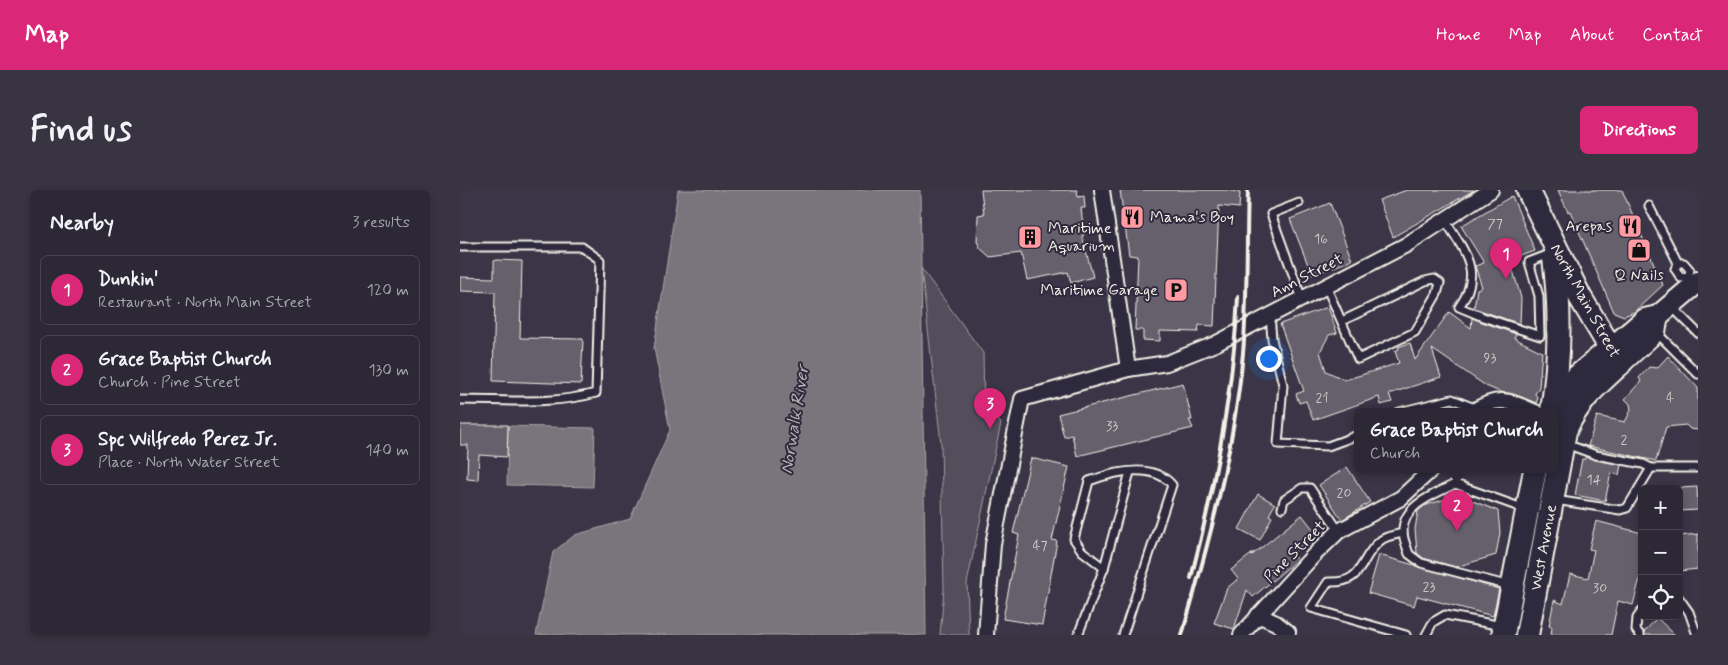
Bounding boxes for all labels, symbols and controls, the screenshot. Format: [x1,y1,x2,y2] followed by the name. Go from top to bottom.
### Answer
[25,20,69,51] text: Map
[1436,23,1481,47] text: Home
[1509,23,1542,47] text: Map
[1570,23,1614,47] text: About
[1642,23,1703,47] text: Contact
[1580,106,1698,154] button: Directions
[30,107,132,153] text: Find us
[1119,204,1145,230] restaurant icon: Mama's Boy
[1150,207,1234,228] place label: Mama's Boy
[50,209,114,237] text: Nearby
[352,212,410,233] text: 3 results
[1617,213,1643,239] restaurant icon: Arepas
[1487,215,1503,233] house number: 77
[1565,216,1612,237] place label: Arepas
[1048,218,1115,257] place label: Maritime Aquarium
[1017,224,1043,250] building icon: Maritime Aquarium
[1314,230,1328,248] house number: 16
[1626,237,1652,263] shop icon: Q Nails
[1490,238,1522,279] pin: 1
[1545,240,1625,362] street label: North Main Street
[1267,249,1347,303] street label: Ann Street
[1614,265,1664,286] place label: Q Nails
[98,267,158,292] text: Dunkin'
[1163,277,1189,303] parking icon: Maritime Garage
[63,280,71,301] text: 1
[367,280,409,301] text: 120 m
[1040,280,1158,301] place label: Maritime Garage
[98,292,312,313] text: Restaurant · North Main Street
[1256,346,1282,372] your location
[98,347,272,372] text: Grace Baptist Church
[1484,349,1496,367] house number: 93
[63,360,71,381] text: 2
[368,360,409,381] text: 130 m
[775,362,816,476] water label: Norwalk River
[98,372,241,393] text: Church · Pine Street
[974,388,1006,429] pin: 3
[1316,389,1328,407] house number: 21
[1666,389,1674,407] house number: 4
[1354,408,1559,473] popup
[1106,417,1118,435] house number: 33
[1370,418,1543,443] text: Grace Baptist Church
[98,427,277,452] text: Spc Wilfredo Perez Jr.
[1621,431,1628,449] house number: 2
[63,440,71,461] text: 3
[365,440,409,461] text: 140 m
[1370,443,1420,464] text: Church
[98,452,280,473] text: Place · North Water Street
[1587,471,1602,489] house number: 14
[1337,484,1351,502] house number: 20
[1638,485,1683,620] map controls
[1638,485,1683,530] button: +
[1441,490,1473,531] pin: 2
[1525,503,1562,592] street label: West Avenue
[1259,516,1331,588] street label: Pine Street
[1638,530,1683,575] button: −
[1032,537,1048,555] house number: 47
[1638,575,1683,620] button: locate
[1423,578,1435,596] house number: 23
[1593,579,1607,597] house number: 30

